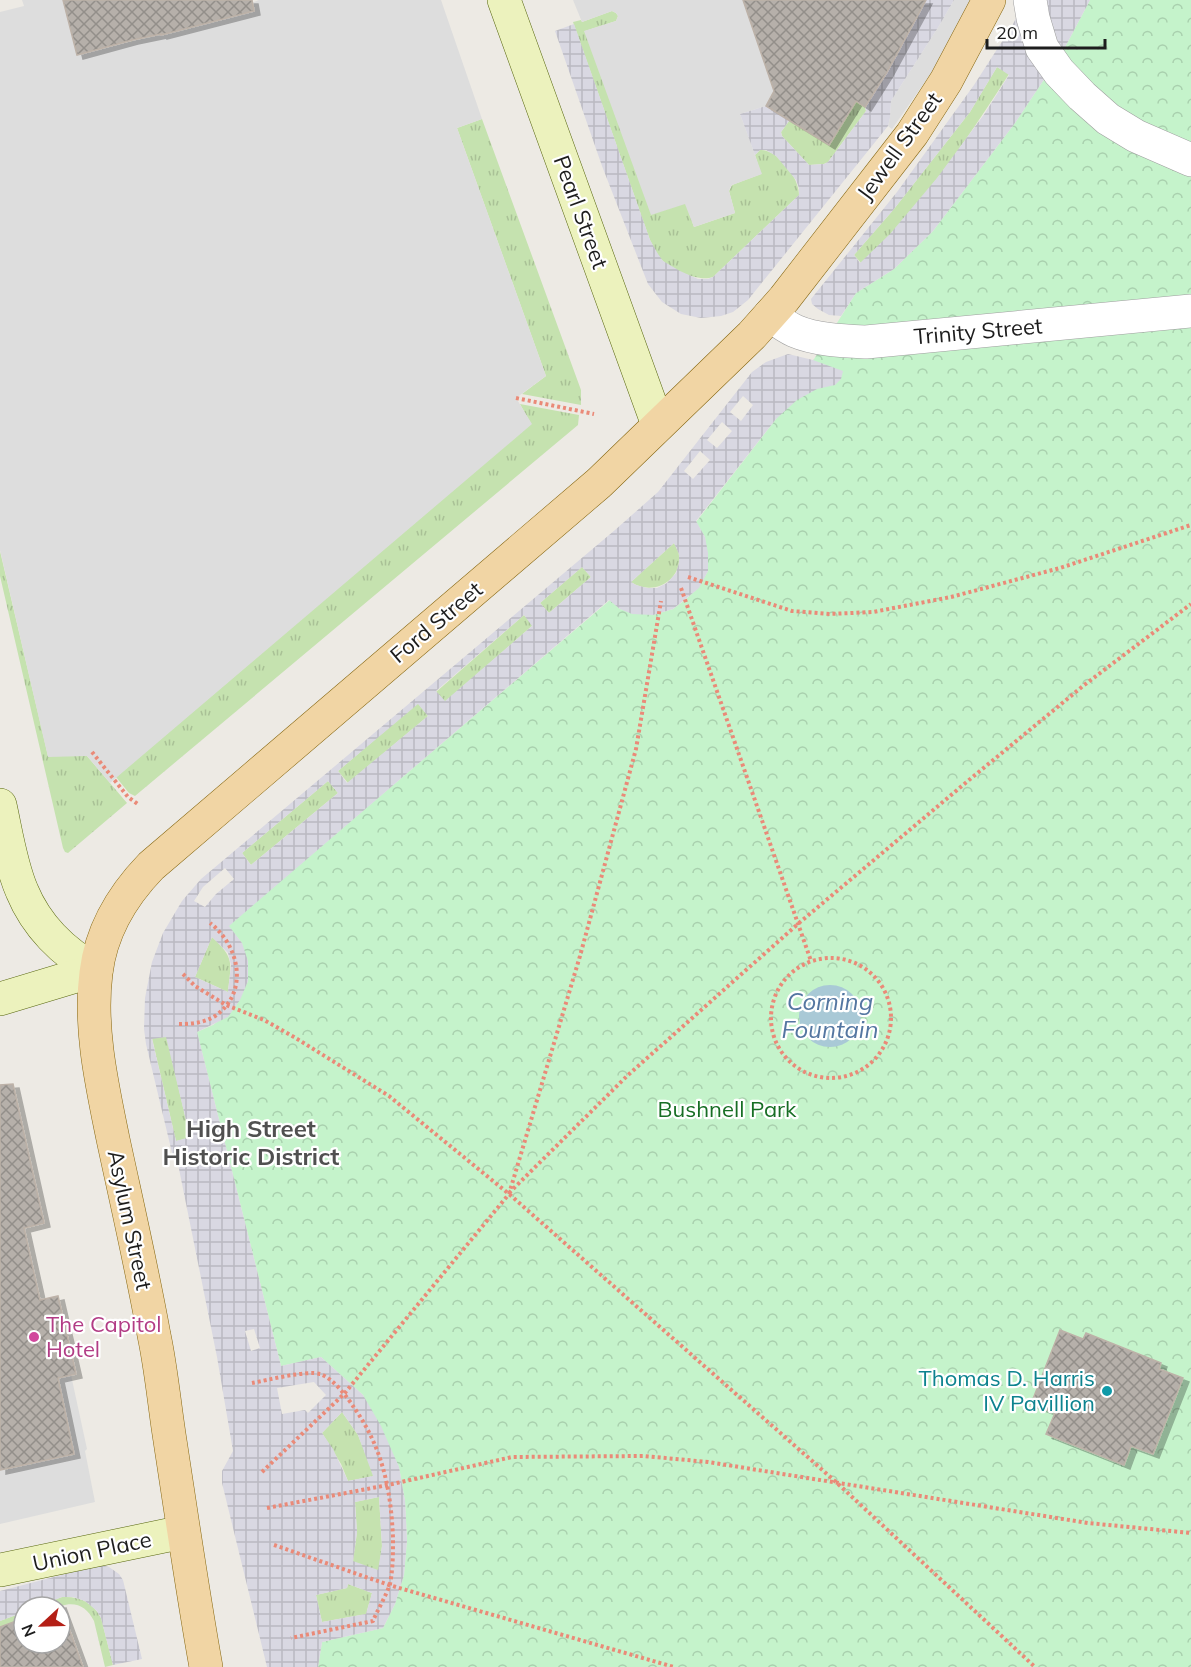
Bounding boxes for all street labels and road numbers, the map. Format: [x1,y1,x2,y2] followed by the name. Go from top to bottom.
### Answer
[850,86,948,206] street label: Jewell Street
[548,151,615,273] street label: Pearl Street
[912,311,1044,351] street label: Trinity Street
[384,575,488,669] street label: Ford Street
[102,1148,159,1293] street label: Asylum Street
[30,1525,154,1577] street label: Union Place

